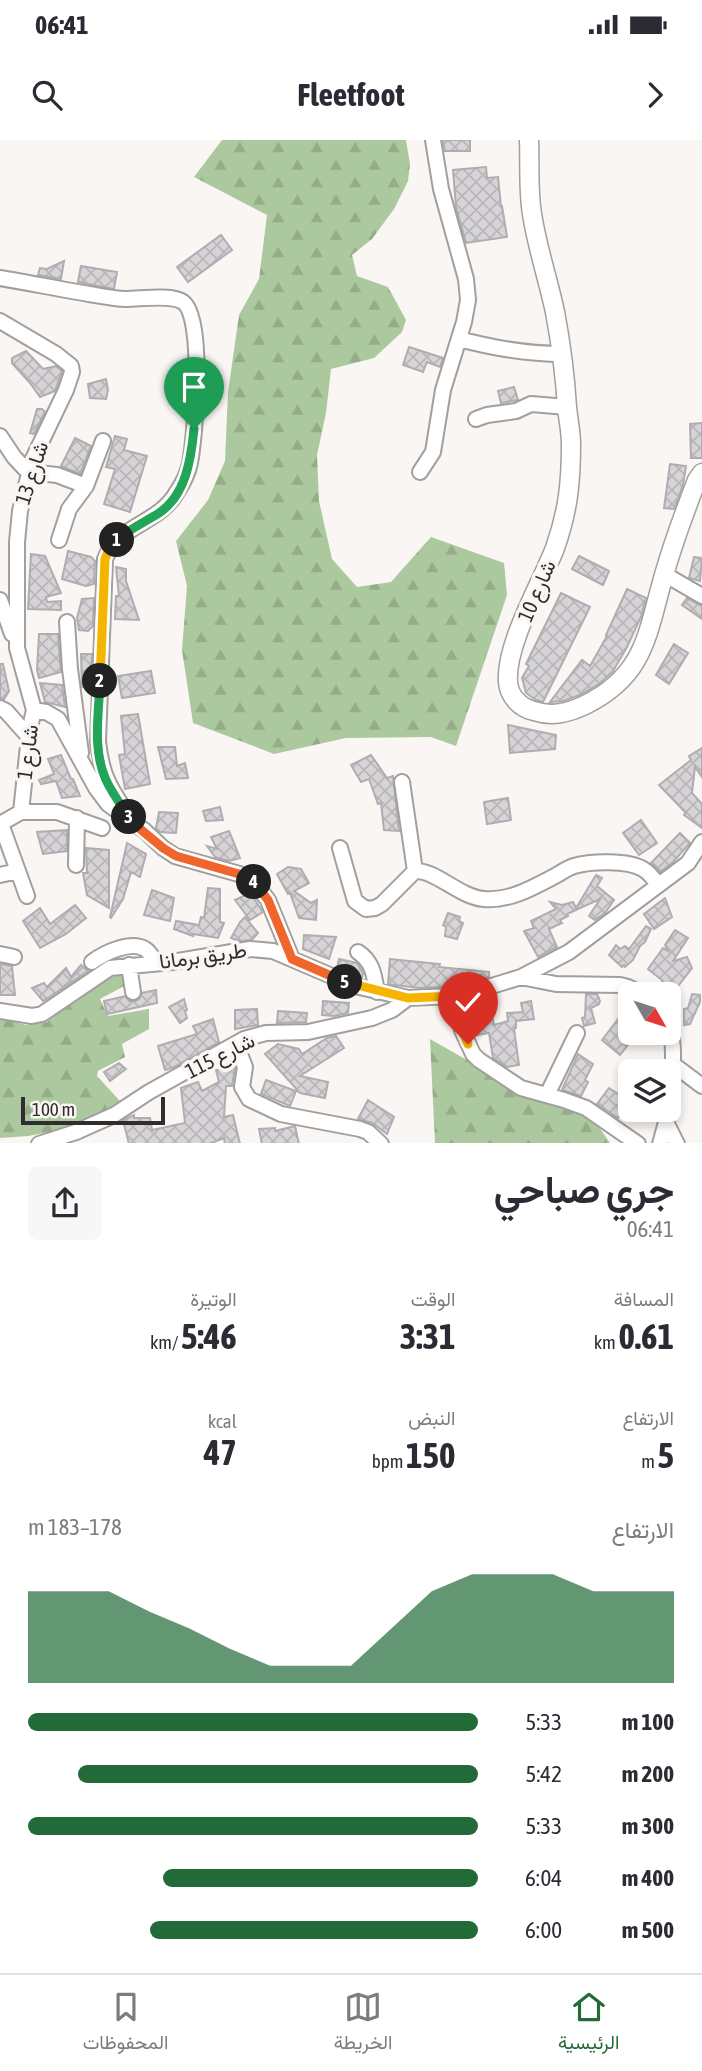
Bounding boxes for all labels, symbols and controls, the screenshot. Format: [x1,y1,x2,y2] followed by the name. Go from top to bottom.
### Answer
[35,10,89,40] text: 06:41
[28,76,66,114] icon: search
[297,76,405,113] text: Fleetfoot
[636,76,674,114] icon: forward
[164,357,224,429] pin
[175,368,213,406] icon: arrive
[10,438,55,508] street label: شارع 13
[100,522,134,558] pin: 1
[112,528,121,550] text: 1
[512,556,563,626] street label: شارع 10
[82,664,118,698] pin: 2
[95,669,104,691] text: 2
[12,723,45,781] street label: شارع 1
[111,800,146,834] pin: 3
[124,805,133,827] text: 3
[236,864,272,900] pin: 4
[249,870,258,892] text: 4
[157,937,249,975] street label: طريق برمانا
[328,964,362,1000] pin: 5
[340,970,349,992] text: 5
[438,972,498,1044] pin
[618,982,681,1045] north arrow
[618,982,681,1122] map controls
[449,983,487,1021] icon: check
[181,1027,260,1085] street label: شارع 115
[618,1059,681,1122] button: layers
[21,1094,164,1126] scale bar
[32,1098,75,1120] text: 100 m
[28,1166,102,1240] button: share
[494,1168,674,1211] text: جري صباحي
[627,1216,674,1242] text: 06:41
[190,1288,237,1310] text: الوتيرة
[411,1288,455,1310] text: الوقت
[614,1288,674,1310] text: المسافة
[181,1316,237,1356] text: 5:46
[400,1316,455,1356] text: 3:31
[618,1316,674,1356] text: 0.61
[150,1331,181,1353] text: /km
[594,1331,618,1353] text: km
[408,1407,455,1429] text: النبض
[622,1407,674,1429] text: الارتفاع
[208,1410,237,1432] text: kcal
[204,1432,237,1472] text: 47
[406,1435,455,1475] text: 150
[658,1435,674,1475] text: 5
[372,1450,406,1472] text: bpm
[641,1450,658,1472] text: m
[28,1514,122,1540] text: 178–183 m
[612,1517,674,1543] text: الارتفاع
[525,1709,562,1735] text: 5:33
[622,1709,674,1735] text: 100 m
[525,1761,562,1787] text: 5:42
[622,1761,674,1787] text: 200 m
[525,1813,562,1839] text: 5:33
[622,1813,674,1839] text: 300 m
[525,1865,562,1891] text: 6:04
[622,1865,674,1891] text: 400 m
[525,1917,562,1943] text: 6:00
[622,1917,674,1943] text: 500 m
[83,1988,168,2059] tab: المحفوظات
[334,1988,392,2059] tab: الخريطة
[558,1988,619,2059] tab: الرئيسية

